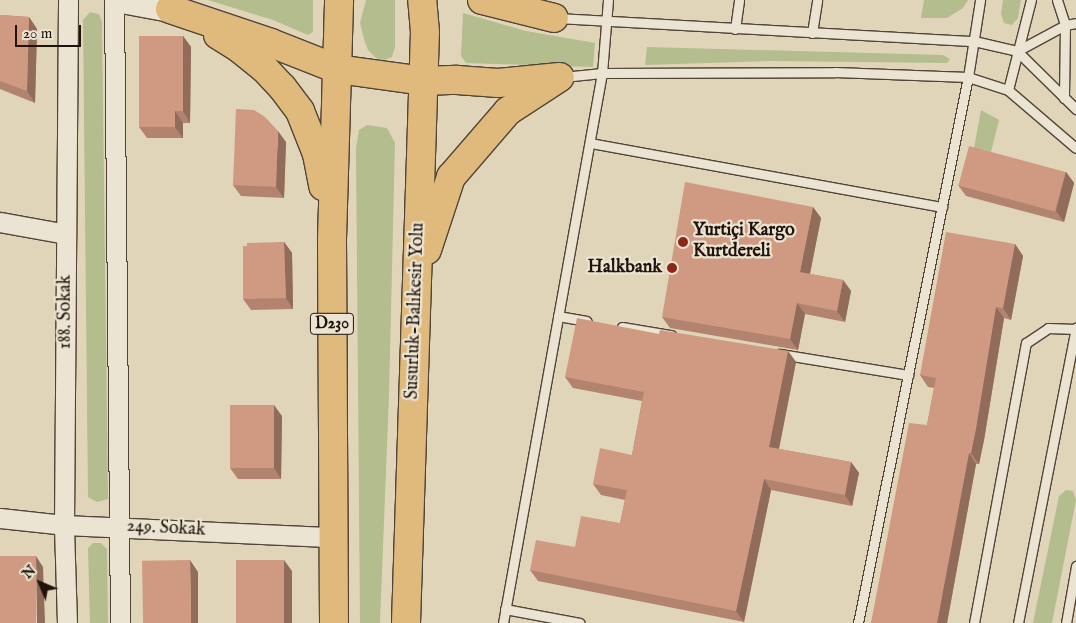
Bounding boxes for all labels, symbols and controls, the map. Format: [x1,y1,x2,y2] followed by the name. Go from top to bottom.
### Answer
[18,15,84,47] scale bar
[23,24,52,43] text: 20 m
[693,221,795,264] place label: Yurtiçi Kargo Kurtdereli
[402,222,430,400] street label: Susurluk-Balıkesir Yolu
[677,236,689,248] marker: Yurtiçi Kargo Kurtdereli
[588,257,662,279] place label: Halkbank
[666,262,678,274] marker: Halkbank
[55,275,77,349] street label: 188. Sokak
[310,310,354,338] road number: D230
[126,516,206,542] street label: 249. Sokak
[15,558,65,608] north arrow
[19,562,40,583] text: N

